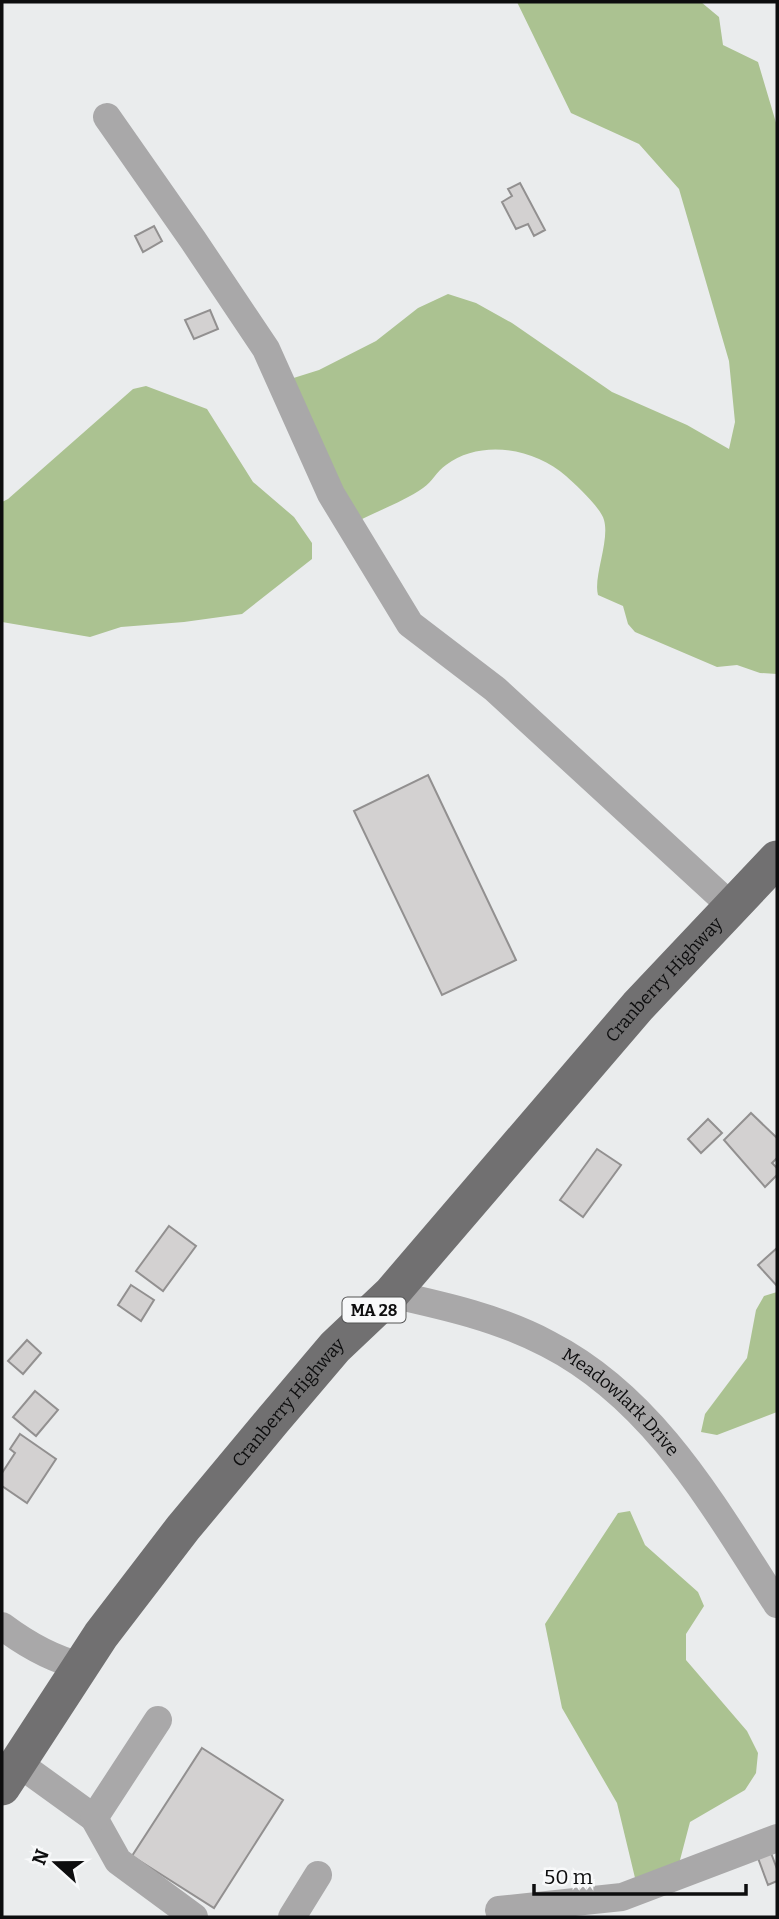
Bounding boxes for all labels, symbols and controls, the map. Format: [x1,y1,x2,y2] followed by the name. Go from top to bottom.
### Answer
[601,912,727,1047] street label: Cranberry Highway
[342,1298,406,1322] road number: MA 28
[227,1333,349,1472] street label: Cranberry Highway
[558,1343,684,1460] street label: Meadowlark Drive
[21,1828,91,1898] north arrow
[27,1846,54,1868] text: N
[534,1853,746,1897] scale bar
[544,1864,593,1890] text: 50 m

